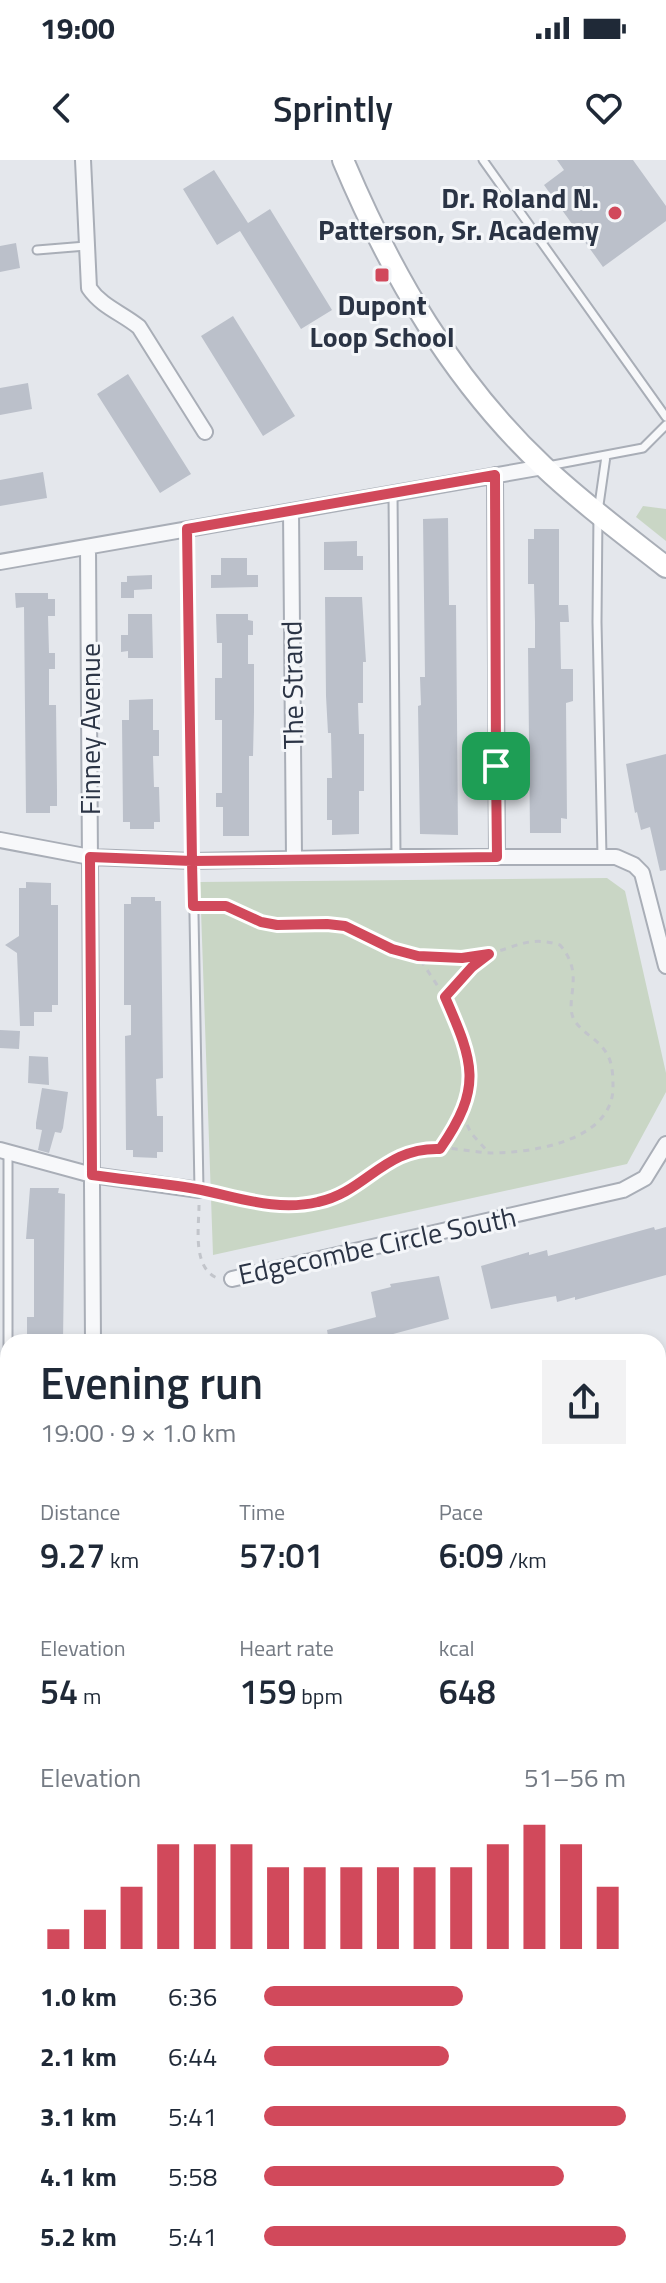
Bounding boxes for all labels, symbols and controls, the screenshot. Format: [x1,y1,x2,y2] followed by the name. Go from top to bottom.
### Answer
[40,5,115,51] text: 19:00
[273,81,393,136] text: Sprintly
[40,86,84,130] icon: back
[582,86,626,130] icon: heart
[318,176,599,251] place label: Dr. Roland N. Patterson, Sr. Academy
[606,204,624,222] marker: Dr. Roland N. Patterson, Sr. Academy
[373,266,391,284] marker: Dupont Loop School
[310,283,454,358] place label: Dupont Loop School
[269,620,315,750] street label: The Strand
[68,643,111,815] street label: Finney Avenue
[462,732,530,800] pin
[474,744,518,788] icon: arrive
[234,1195,520,1295] street label: Edgecombe Circle South
[40,1349,263,1416] text: Evening run
[542,1360,626,1444] button: share
[40,1413,236,1452] text: 19:00 · 9 × 1.0 km
[40,1495,120,1529] text: Distance
[239,1495,285,1529] text: Time
[439,1495,483,1529] text: Pace
[40,1529,105,1581] text: 9.27
[239,1529,324,1581] text: 57:01
[439,1529,504,1581] text: 6:09
[105,1543,139,1577] text: km
[504,1543,547,1577] text: /km
[40,1631,126,1665] text: Elevation
[239,1631,334,1665] text: Heart rate
[439,1631,475,1665] text: kcal
[40,1665,78,1717] text: 54
[239,1665,296,1717] text: 159
[439,1665,496,1717] text: 648
[78,1679,101,1713] text: m
[296,1679,343,1713] text: bpm
[40,1758,141,1797] text: Elevation
[524,1758,626,1797] text: 51–56 m
[40,1977,117,2016] text: 1.0 km
[168,1977,217,2016] text: 6:36
[40,2037,117,2076] text: 2.1 km
[168,2037,217,2076] text: 6:44
[40,2097,117,2136] text: 3.1 km
[168,2097,217,2136] text: 5:41
[40,2157,117,2196] text: 4.1 km
[168,2157,217,2196] text: 5:58
[40,2217,117,2256] text: 5.2 km
[168,2217,217,2256] text: 5:41

